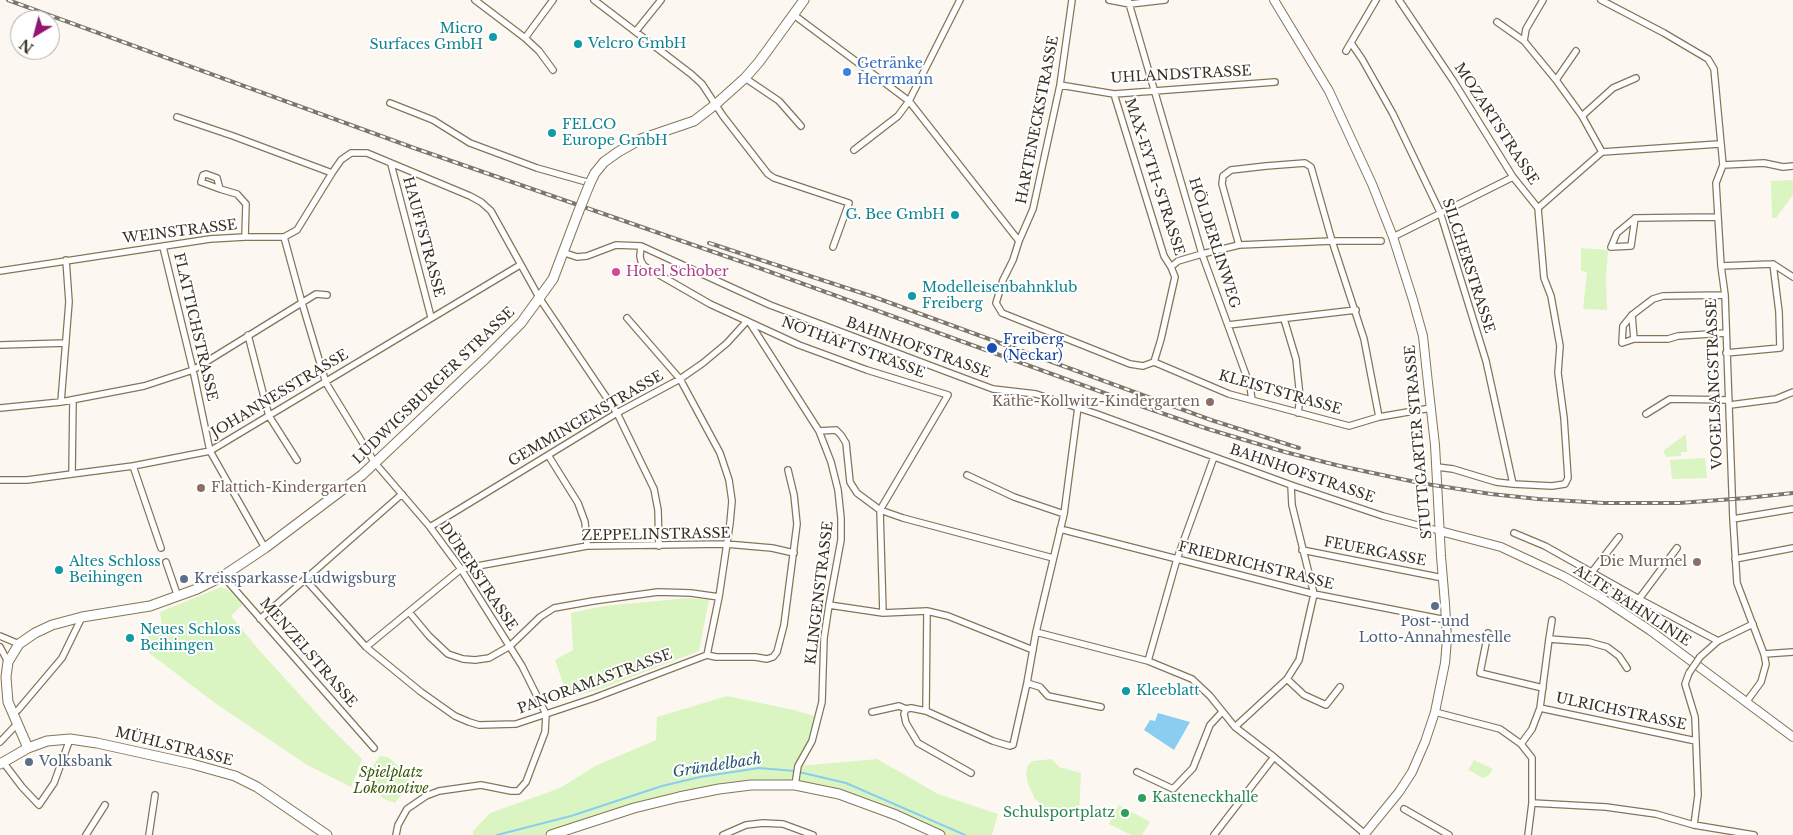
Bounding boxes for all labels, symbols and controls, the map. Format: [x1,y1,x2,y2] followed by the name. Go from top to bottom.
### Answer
[10,10,60,60] north arrow
[370,21,483,54] place label: Micro Surfaces GmbH
[487,31,499,43] marker: Micro Surfaces GmbH
[1013,34,1063,206] street label: HARTENECKSTRASSE
[16,35,37,57] text: N
[588,36,687,52] place label: Velcro GmbH
[572,38,584,50] marker: Velcro GmbH
[857,56,933,88] place label: Getränke Herrmann
[1450,60,1542,188] street label: MOZARTSTRASSE
[1110,63,1252,87] street label: UHLANDSTRASSE
[841,66,853,78] marker: Getränke Herrmann
[1121,96,1187,258] street label: MAX-EYTH-STRASSE
[562,117,668,150] place label: FELCO Europe GmbH
[546,127,558,139] marker: FELCO Europe GmbH
[399,175,447,299] street label: HAUFFSTRASSE
[1185,175,1243,311] street label: HÖLDERLINWEG
[1438,197,1498,335] street label: SILCHERSTRASSE
[845,207,945,223] place label: G. Bee GmbH
[949,209,961,221] marker: G. Bee GmbH
[122,217,238,247] street label: WEINSTRASSE
[170,251,220,403] street label: FLATTICHSTRASSE
[626,264,729,280] place label: Hotel Schober
[610,266,622,278] marker: Hotel Schober
[922,280,1077,312] place label: Modelleisenbahnklub Freiberg
[906,290,918,302] marker: Modelleisenbahnklub Freiberg
[1704,298,1726,470] street label: VOGELSANGSTRASSE
[350,304,518,468] street label: LUDWIGSBURGER STRASSE
[779,314,927,382] street label: NOTHAFTSTRASSE
[844,314,992,382] street label: BAHNHOFSTRASSE
[1003,332,1064,364] place label: Freiberg (Neckar)
[985,341,999,355] marker: Freiberg (Neckar)
[1402,344,1436,540] street label: STUTTGARTER STRASSE
[208,346,352,442] street label: JOHANNESSTRASSE
[1216,367,1344,419] street label: KLEISTSTRASSE
[505,368,667,470] street label: GEMMINGENSTRASSE
[992,394,1200,410] place label: Käthe-Kollwitz-Kindergarten
[1204,396,1216,408] marker: Käthe-Kollwitz-Kindergarten
[1227,441,1377,507] street label: BAHNHOFSTRASSE
[211,480,367,496] place label: Flattich-Kindergarten
[195,482,207,494] marker: Flattich-Kindergarten
[436,520,520,634] street label: DÜRERSTRASSE
[803,520,837,666] street label: KLINGENSTRASSE
[581,525,731,545] street label: ZEPPELINSTRASSE
[1323,534,1427,570] street label: FEUERGASSE
[1176,539,1336,593] street label: FRIEDRICHSTRASSE
[69,554,161,586] place label: Altes Schloss Beihingen
[1599,554,1687,570] place label: Die Murmel
[1691,556,1703,568] marker: Die Murmel
[1570,562,1694,650] street label: ALTE BAHNLINIE
[53,564,65,576] marker: Altes Schloss Beihingen
[194,571,396,587] place label: Kreissparkasse Ludwigsburg
[178,573,190,585] marker: Kreissparkasse Ludwigsburg
[256,595,360,711] street label: MENZELSTRASSE
[1429,600,1441,612] marker: Post- und Lotto-Annahmestelle
[1359,614,1511,646] place label: Post- und Lotto-Annahmestelle
[140,622,241,654] place label: Neues Schloss Beihingen
[124,632,136,644] marker: Neues Schloss Beihingen
[515,646,675,718] street label: PANORAMASTRASSE
[1136,683,1200,699] place label: Kleeblatt
[1120,685,1132,697] marker: Kleeblatt
[1554,690,1688,734] street label: ULRICHSTRASSE
[113,724,235,770] street label: MÜHLSTRASSE
[671,750,763,782] water label: Gründelbach
[39,754,113,770] place label: Volksbank
[23,756,35,768] marker: Volksbank
[353,765,429,798] park label: Spielplatz Lokomotive
[1152,790,1259,806] place label: Kasteneckhalle
[1136,792,1148,804] marker: Kasteneckhalle
[1003,805,1115,821] place label: Schulsportplatz
[1119,807,1131,819] marker: Schulsportplatz

